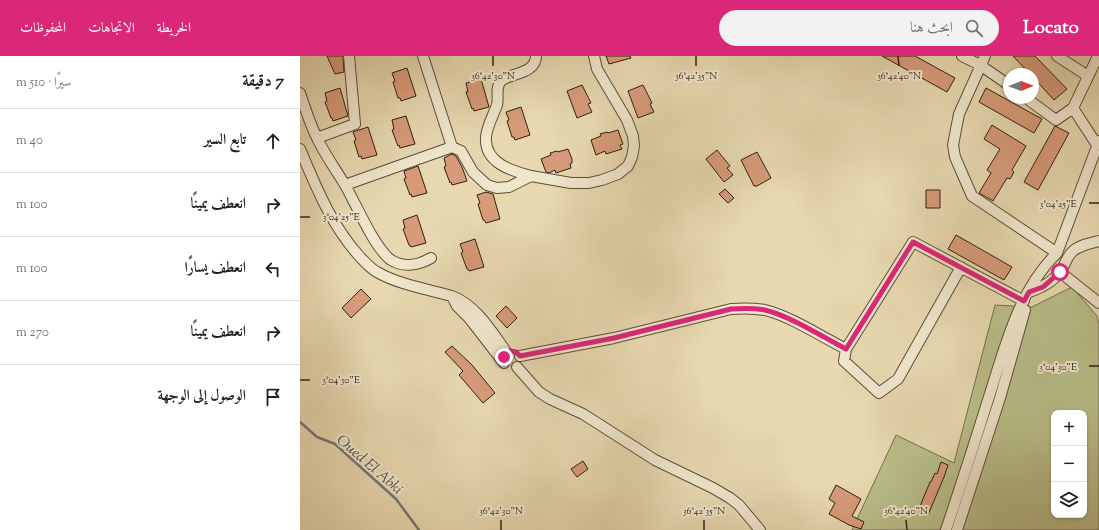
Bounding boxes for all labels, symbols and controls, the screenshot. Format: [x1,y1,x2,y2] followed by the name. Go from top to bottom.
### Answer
[719,10,999,46] search box
[1023,15,1079,42] text: Locato
[963,17,985,39] icon: search
[910,18,953,39] text: ابحث هنا
[20,19,66,39] text: المحفوظات
[88,19,135,39] text: الاتجاهات
[157,19,191,39] text: الخريطة
[1003,68,1039,104] north arrow
[471,69,515,84] text: 36°42'30"N
[675,69,717,84] text: 36°42'35"N
[877,69,921,84] text: 36°42'40"N
[242,70,284,94] text: 7 دقيقة
[16,74,71,92] text: سيرًا · 510 m
[204,130,246,151] text: تابع السير
[262,130,284,152] icon: ahead
[16,132,43,150] text: 40 m
[191,194,246,215] text: انعطف يمينًا
[262,194,284,216] icon: right
[16,196,48,214] text: 100 m
[1039,197,1077,212] text: 3°04'25"E
[322,210,360,225] text: 3°04'25"E
[185,258,246,279] text: انعطف يسارًا
[262,258,284,280] icon: left
[16,260,48,278] text: 100 m
[1051,263,1069,281] route start
[191,322,246,343] text: انعطف يمينًا
[262,322,284,344] icon: right
[16,324,49,342] text: 270 m
[495,348,513,366] route end
[1039,360,1077,375] text: 3°04'30"E
[322,373,360,388] text: 3°04'30"E
[157,386,246,407] text: الوصول إلى الوجهة
[262,386,284,408] icon: arrive
[1051,410,1087,518] map controls
[1051,410,1087,446] button: +
[331,430,407,500] water label: Oued El Abki
[1051,446,1087,482] button: −
[1051,482,1087,518] button: layers
[479,504,523,519] text: 36°42'30"N
[683,504,725,519] text: 36°42'35"N
[884,504,928,519] text: 36°42'40"N

